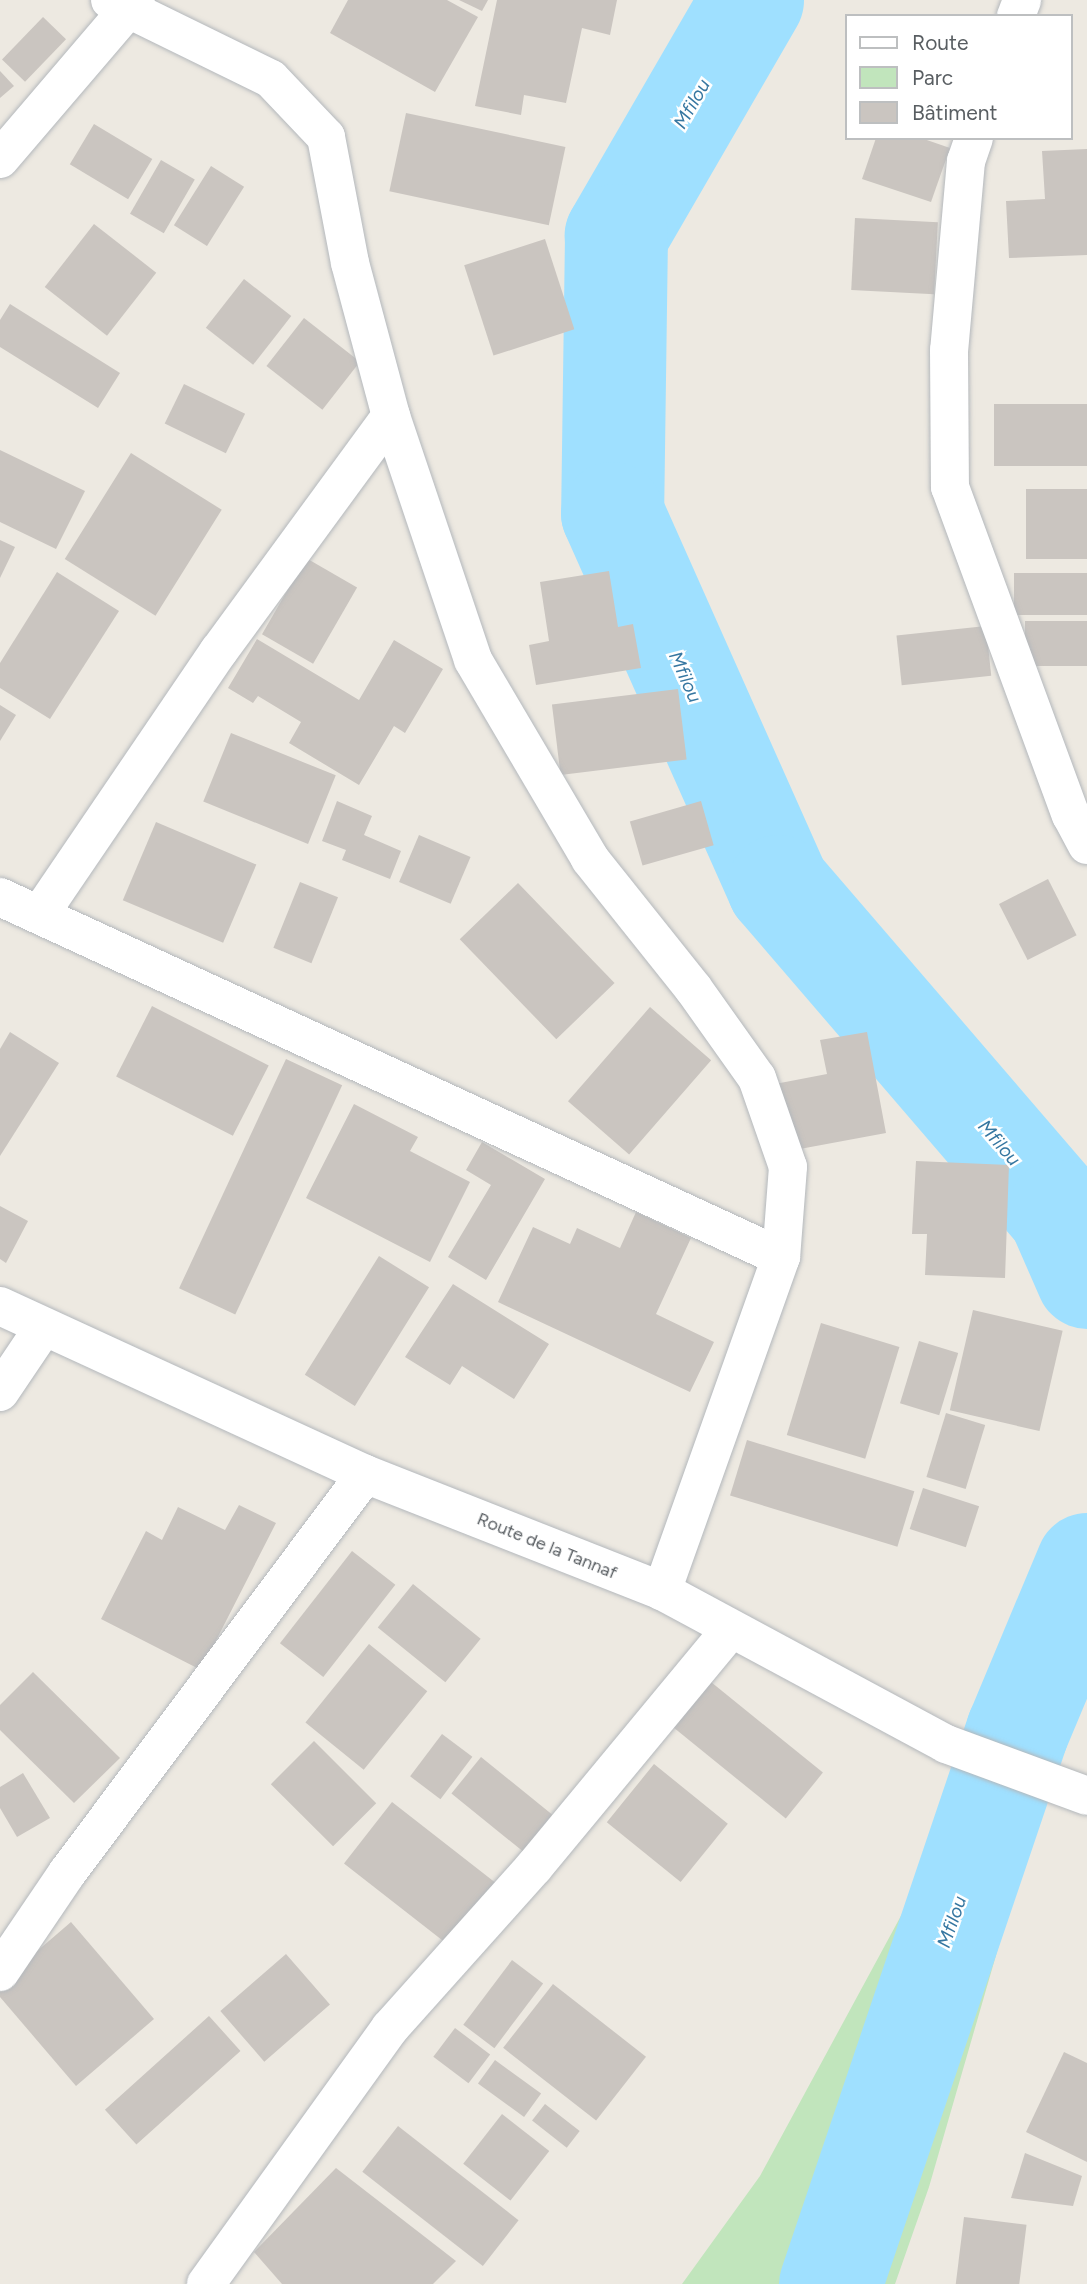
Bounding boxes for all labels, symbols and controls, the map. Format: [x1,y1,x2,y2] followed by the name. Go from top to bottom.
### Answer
[846,14,1073,140] legend
[912,30,968,55] text: Route
[912,65,953,90] text: Parc
[669,75,715,133] water label: Mfilou
[912,100,997,125] text: Bâtiment
[664,648,706,706] water label: Mfilou
[973,1115,1025,1171] water label: Mfilou
[474,1508,620,1584] street label: Route de la Tannaf
[933,1893,971,1951] water label: Mfilou

